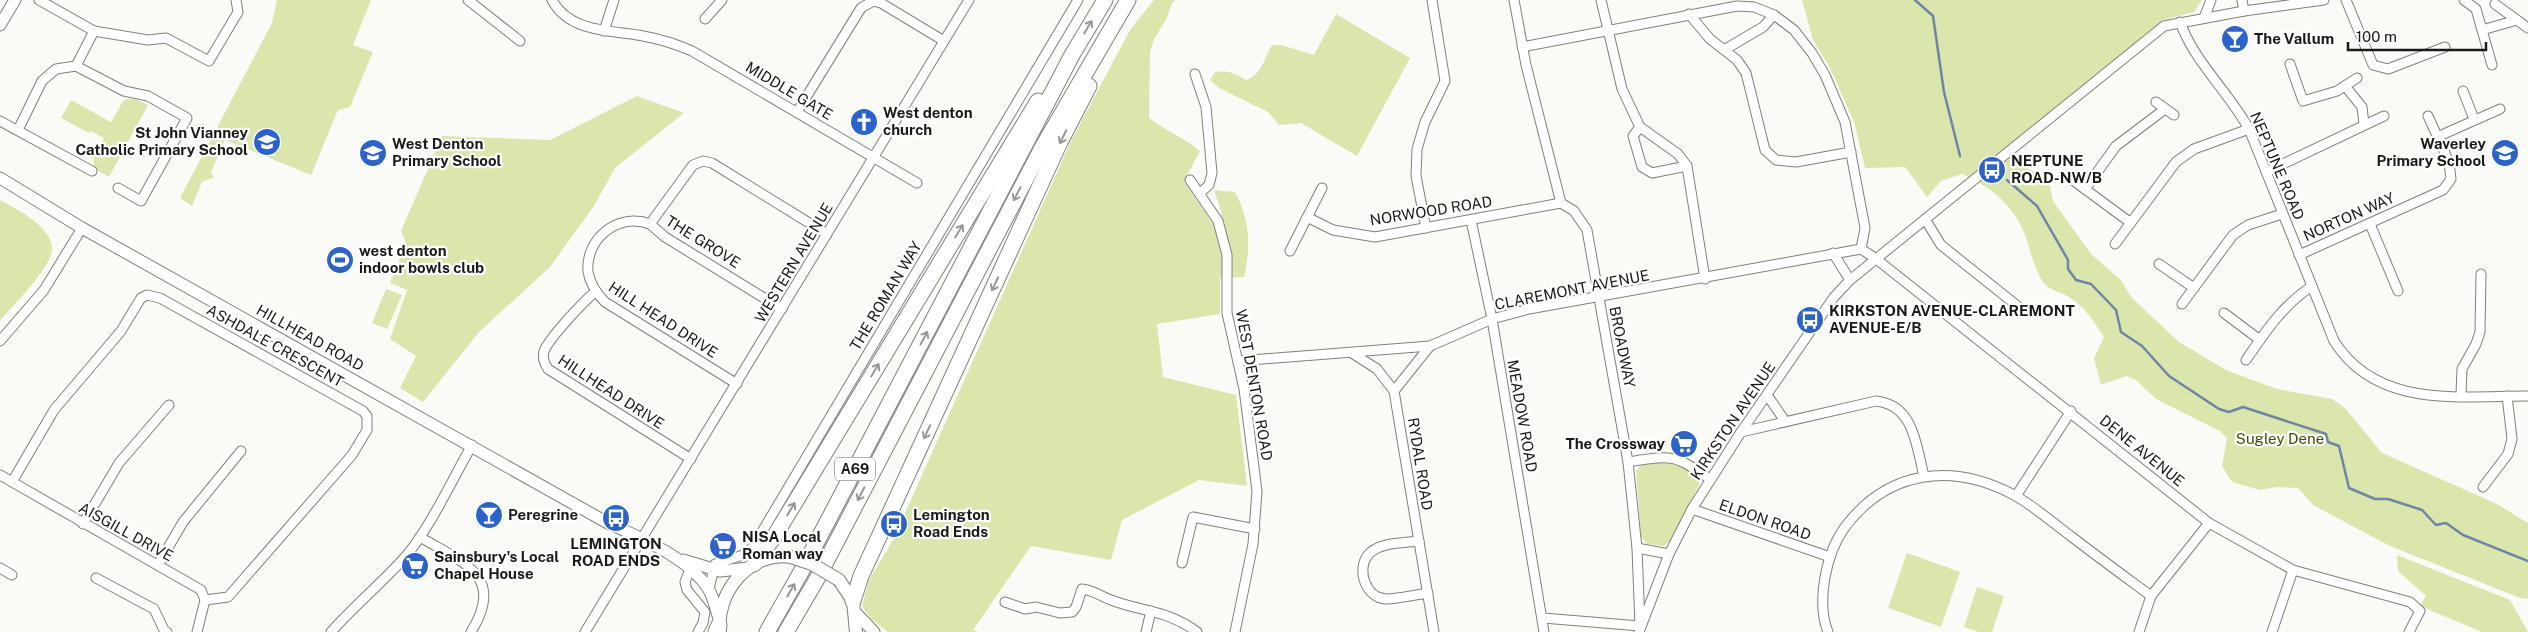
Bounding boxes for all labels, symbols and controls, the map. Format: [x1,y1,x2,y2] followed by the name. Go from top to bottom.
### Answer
[2348,20,2486,52] scale bar
[1084,21,1094,35] one-way arrow
[2220,24,2250,54] bar icon: The Vallum
[2356,28,2397,45] text: 100 m
[2254,30,2334,47] place label: The Vallum
[743,58,836,123] street label: MIDDLE GATE
[883,104,973,138] place label: West denton church
[849,107,879,137] church icon: West denton church
[2247,109,2308,222] street label: NEPTUNE ROAD
[76,124,249,158] place label: St John Vianney Catholic Primary School
[252,127,282,157] school or university icon: St John Vianney Catholic Primary School
[1058,129,1067,144] one-way arrow
[392,135,502,169] place label: West Denton Primary School
[2376,135,2487,169] place label: Waverley Primary School
[358,138,388,168] school or university icon: West Denton Primary School
[2490,138,2520,168] school or university icon: Waverley Primary School
[2011,152,2102,186] place label: NEPTUNE ROAD-NW/B
[1977,155,2007,185] bus stop icon: NEPTUNE ROAD-NW/B
[1012,187,1022,202] one-way arrow
[2301,189,2397,244] street label: NORTON WAY
[1369,192,1493,229] street label: NORWOOD ROAD
[751,200,836,326] street label: WESTERN AVENUE
[663,212,744,271] street label: THE GROVE
[955,225,965,239] one-way arrow
[846,238,925,353] street label: THE ROMAN WAY
[359,242,484,276] place label: west denton indoor bowls club
[325,245,355,275] sports icon: west denton indoor bowls club
[1493,266,1651,313] street label: CLAREMONT AVENUE
[990,276,1000,291] one-way arrow
[606,278,721,361] street label: HILL HEAD DRIVE
[204,301,347,390] street label: ASHDALE CRESCENT
[254,301,367,374] street label: HILLHEAD ROAD
[1829,302,2075,336] place label: KIRKSTON AVENUE-CLAREMONT AVENUE-E/B
[1606,305,1639,389] street label: BROADWAY
[1795,305,1825,335] bus stop icon: KIRKSTON AVENUE-CLAREMONT AVENUE-E/B
[1233,308,1276,462] street label: WEST DENTON ROAD
[919,330,929,345] one-way arrow
[555,351,667,432] street label: HILLHEAD DRIVE
[1504,358,1541,473] street label: MEADOW ROAD
[1687,359,1778,483] street label: KIRKSTON AVENUE
[871,364,881,378] one-way arrow
[2097,411,2188,490] street label: DENE AVENUE
[1405,416,1436,511] street label: RYDAL ROAD
[922,424,932,439] one-way arrow
[1669,429,1699,459] supermarket icon: The Crossway
[2236,430,2324,447] park label: Sugley Dene
[1565,435,1666,452] place label: The Crossway
[835,458,875,480] road number: A69
[856,486,865,501] one-way arrow
[1717,496,1813,543] street label: ELDON ROAD
[76,499,176,564] street label: AISGILL DRIVE
[474,500,504,530] bar icon: Peregrine
[601,503,631,533] bus stop icon: LEMINGTON ROAD ENDS
[787,503,797,517] one-way arrow
[508,506,578,523] place label: Peregrine
[913,506,990,540] place label: Lemington Road Ends
[879,509,909,539] bus stop icon: Lemington Road Ends
[742,528,824,562] place label: NISA Local Roman way
[708,531,738,561] supermarket icon: NISA Local Roman way
[570,535,662,569] place label: LEMINGTON ROAD ENDS
[434,548,559,582] place label: Sainsbury's Local Chapel House
[400,551,430,581] supermarket icon: Sainsbury's Local Chapel House
[787,583,797,597] one-way arrow

